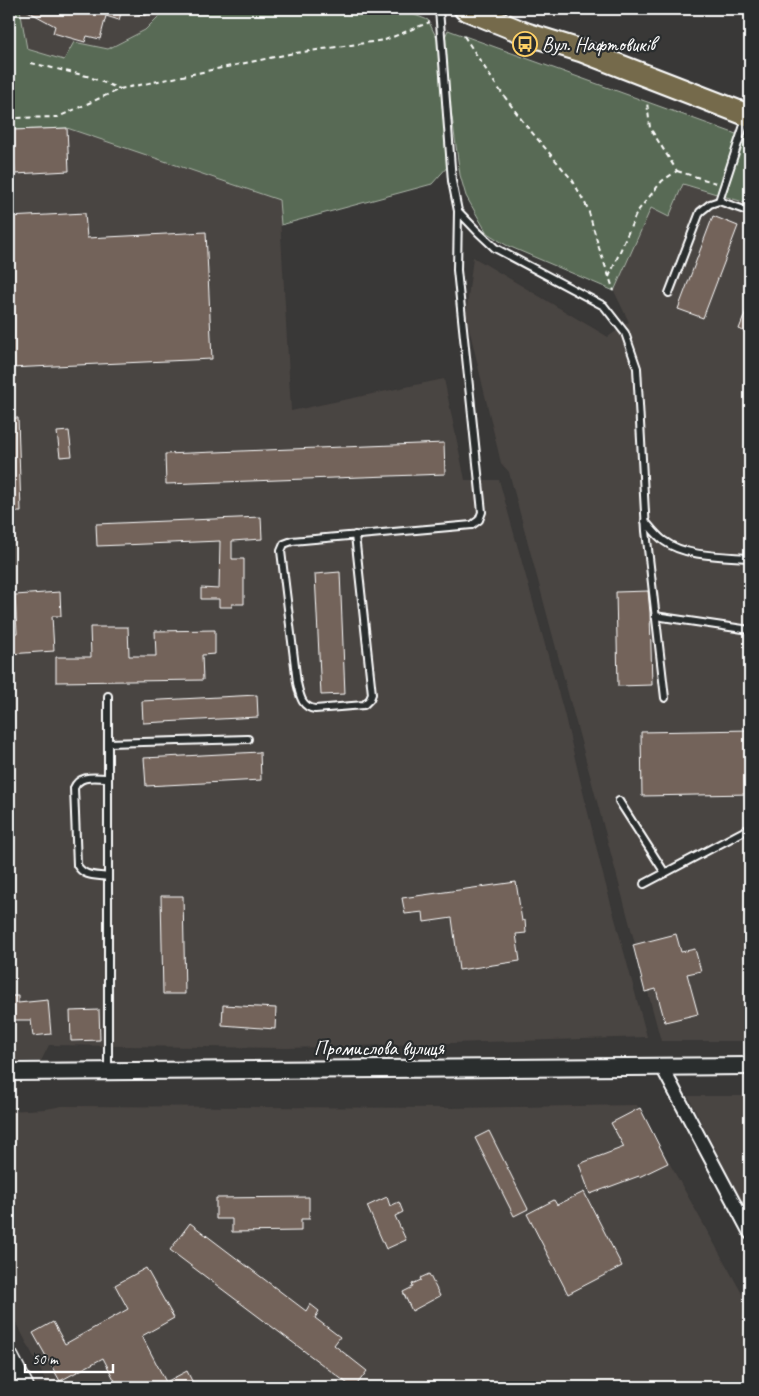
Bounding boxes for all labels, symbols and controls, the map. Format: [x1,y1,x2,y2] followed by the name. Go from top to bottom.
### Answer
[512,31,538,57] bus stop icon: Вул. Нафтовиків
[542,32,660,57] place label: Вул. Нафтовиків
[314,1036,445,1061] street label: Промислова вулиця
[25,1341,112,1373] scale bar
[32,1350,59,1369] text: 50 m

